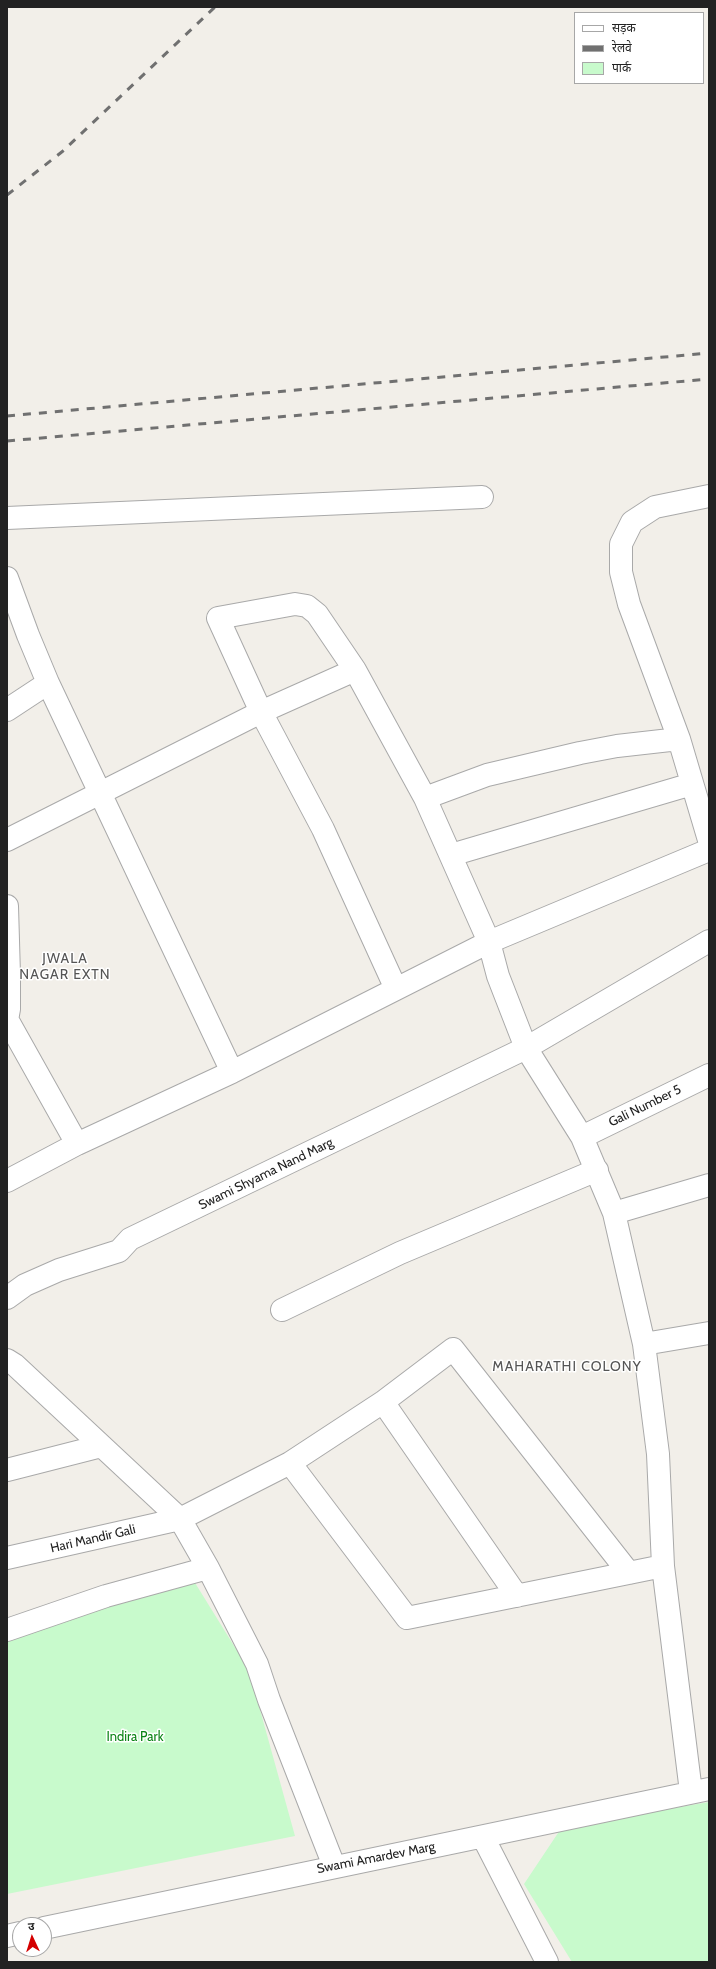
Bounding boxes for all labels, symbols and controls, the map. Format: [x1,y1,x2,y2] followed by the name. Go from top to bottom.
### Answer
[574,12,704,84] legend
[612,20,636,35] text: सड़क
[612,40,632,55] text: रेलवे
[612,60,631,75] text: पार्क
[19,951,111,984] district label: JWALA NAGAR EXTN
[606,1082,684,1130] street label: Gali Number 5
[196,1135,336,1213] street label: Swami Shyama Nand Marg
[492,1359,642,1375] district label: MAHARATHI COLONY
[49,1522,137,1556] street label: Hari Mandir Gali
[106,1729,164,1745] park label: Indira Park
[316,1839,436,1877] street label: Swami Amardev Marg
[12,1917,52,1957] north arrow
[28,1919,35,1933] text: उ

